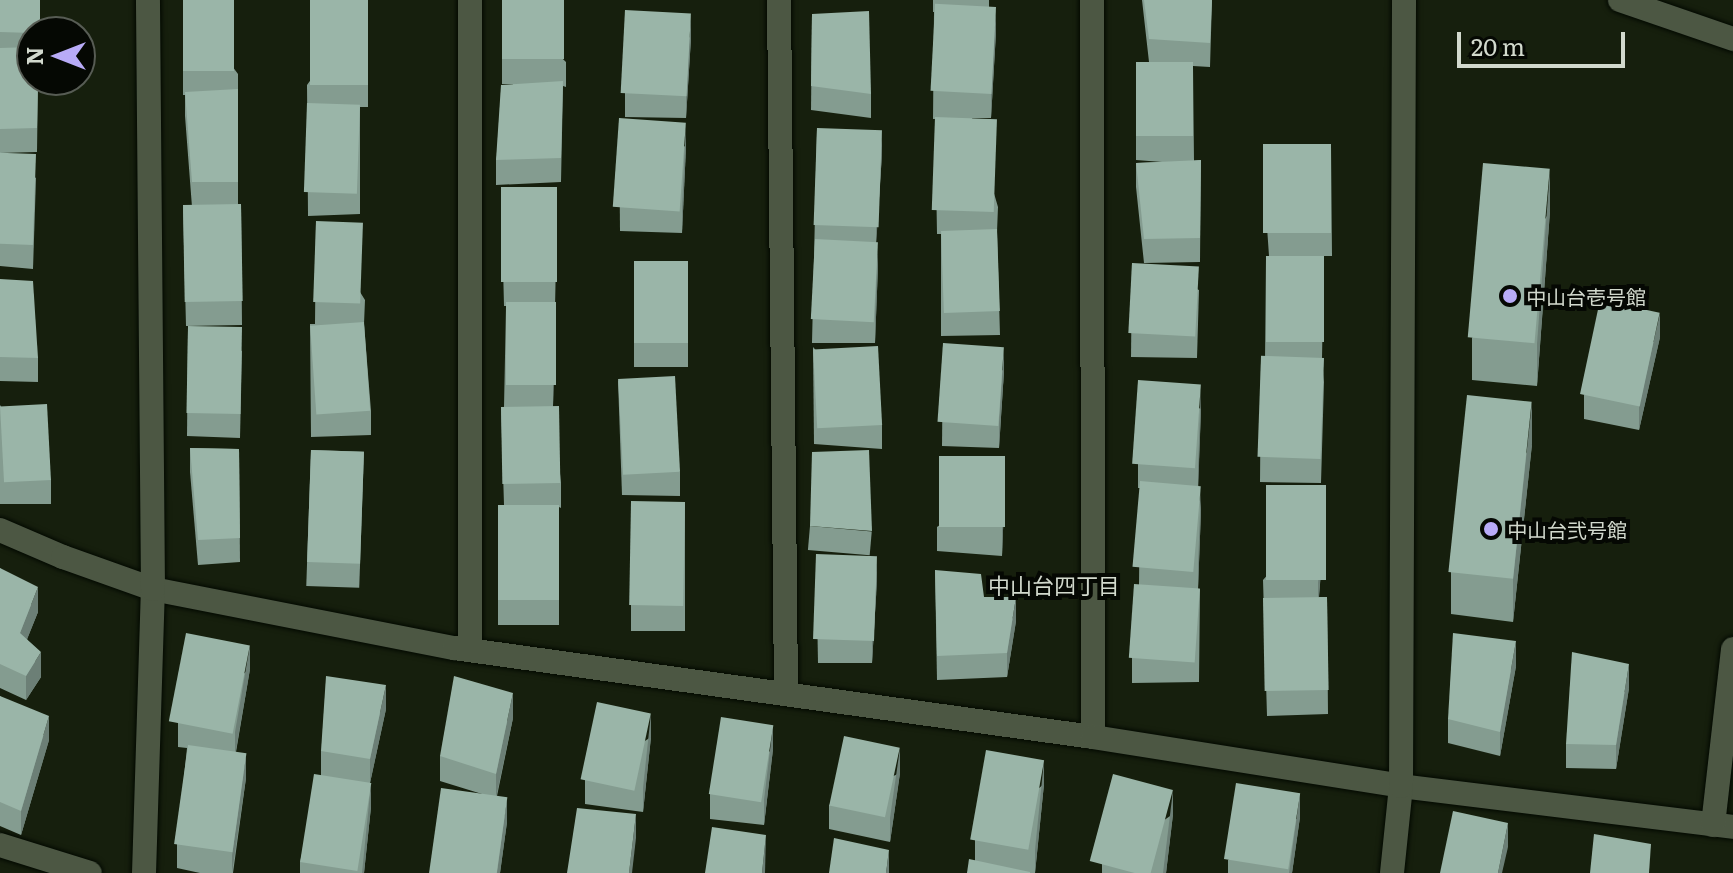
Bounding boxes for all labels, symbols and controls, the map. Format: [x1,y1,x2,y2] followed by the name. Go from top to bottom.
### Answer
[16,16,96,96] north arrow
[1461,16,1629,66] scale bar
[1471,28,1525,63] text: 20 m
[17,47,50,65] text: N
[1526,284,1646,308] place label: 中山台壱号館
[1501,287,1519,305] marker: 中山台壱号館
[1507,517,1627,541] place label: 中山台弐号館
[1482,520,1500,538] marker: 中山台弐号館
[988,572,1120,598] district label: 中山台四丁目

